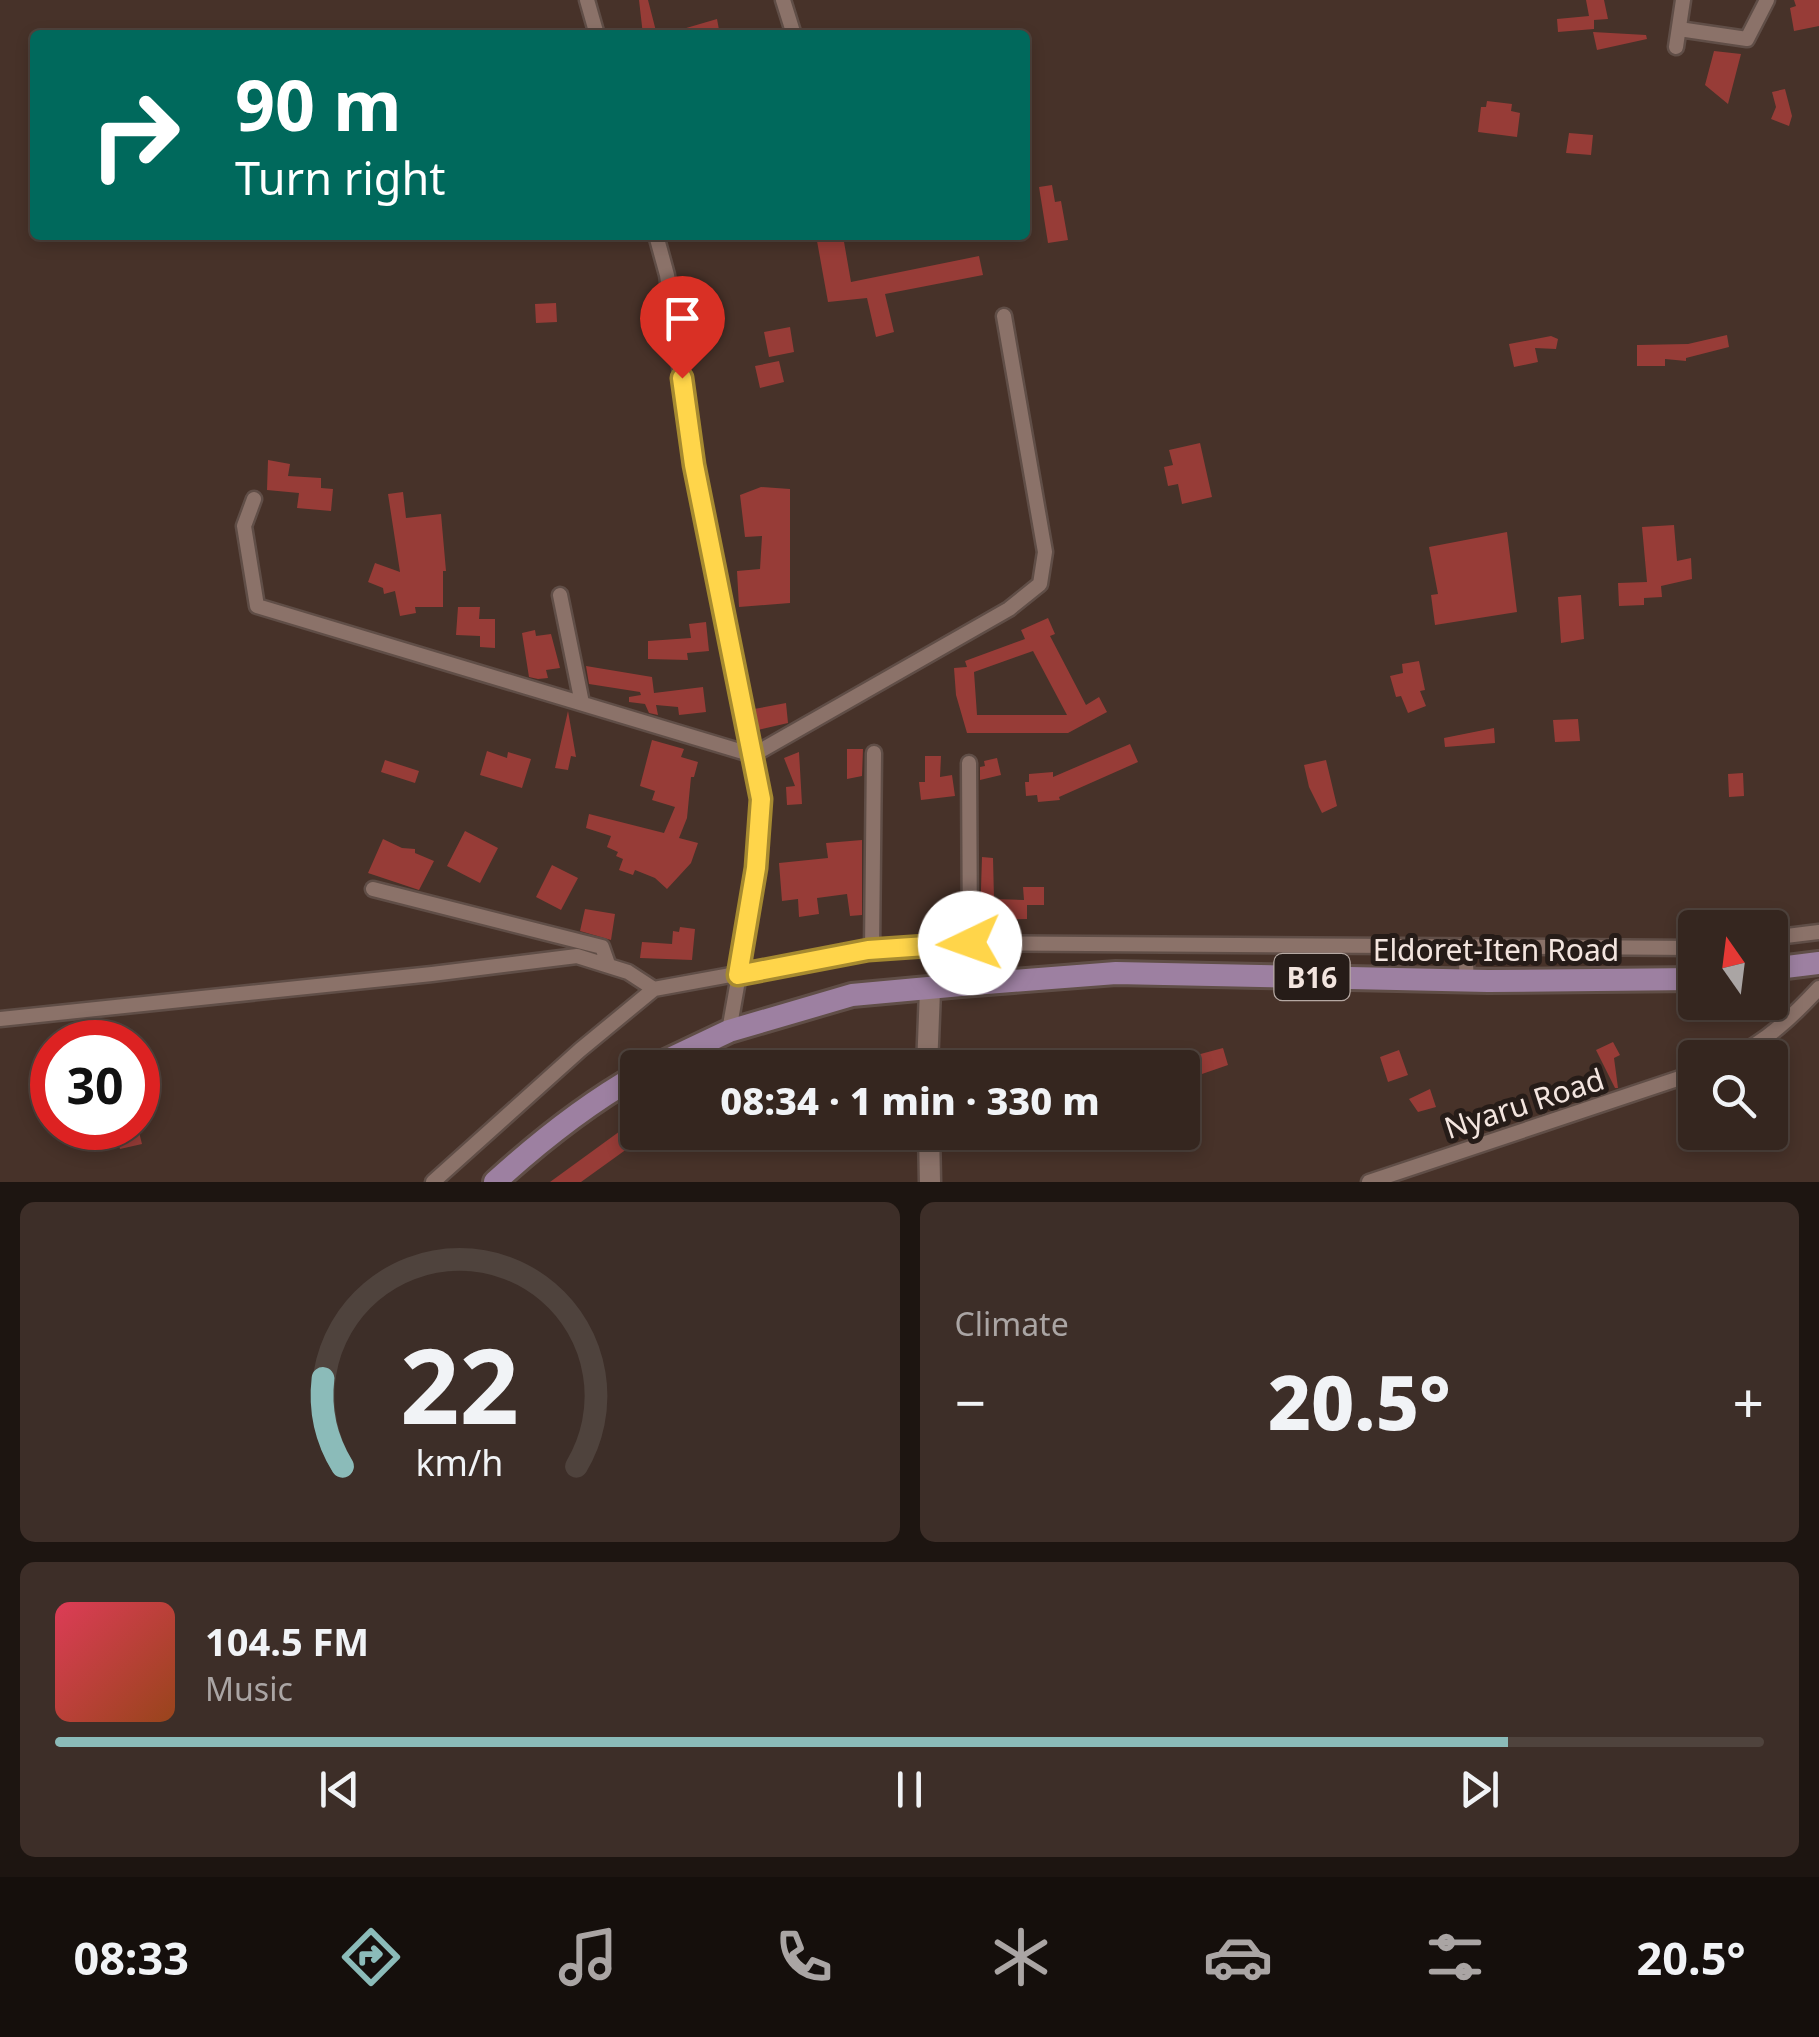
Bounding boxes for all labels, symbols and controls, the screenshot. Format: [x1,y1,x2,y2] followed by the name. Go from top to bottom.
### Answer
[235,56,402,152] text: 90 m
[70,70,200,200] icon: right
[235,147,446,208] text: Turn right
[640,276,725,379] pin
[655,291,710,346] icon: arrive
[918,891,1022,995] position arrow
[1678,910,1788,1020] north arrow
[1678,910,1788,1150] map controls
[1373,929,1619,970] street label: Eldoret-Iten Road
[1274,954,1350,1000] road number: B16
[30,1020,160,1150] speed limit sign: 30
[1678,1040,1788,1150] button: search
[1439,1058,1609,1148] street label: Nyaru Road
[720,1074,1100,1126] text: 08:34 · 1 min · 330 m
[955,1302,1069,1345] text: Climate
[400,1313,519,1454] text: 22
[1268,1350,1451,1452] text: 20.5°
[955,1364,986,1439] text: −
[1733,1364,1764,1439] text: +
[416,1438,504,1486] text: km/h
[205,1615,369,1667] text: 104.5 FM
[205,1667,293,1710] text: Music
[312,1762,367,1817] icon: previous
[882,1762,937,1817] icon: pause
[1452,1762,1507,1817] icon: next
[336,1922,406,1992] icon: directions
[553,1922,623,1992] icon: music
[769,1922,839,1992] icon: phone
[986,1922,1056,1992] icon: climate
[1203,1922,1273,1992] icon: car
[1420,1922,1490,1992] icon: filters
[73,1927,189,1988] text: 08:33
[1637,1927,1746,1988] text: 20.5°

